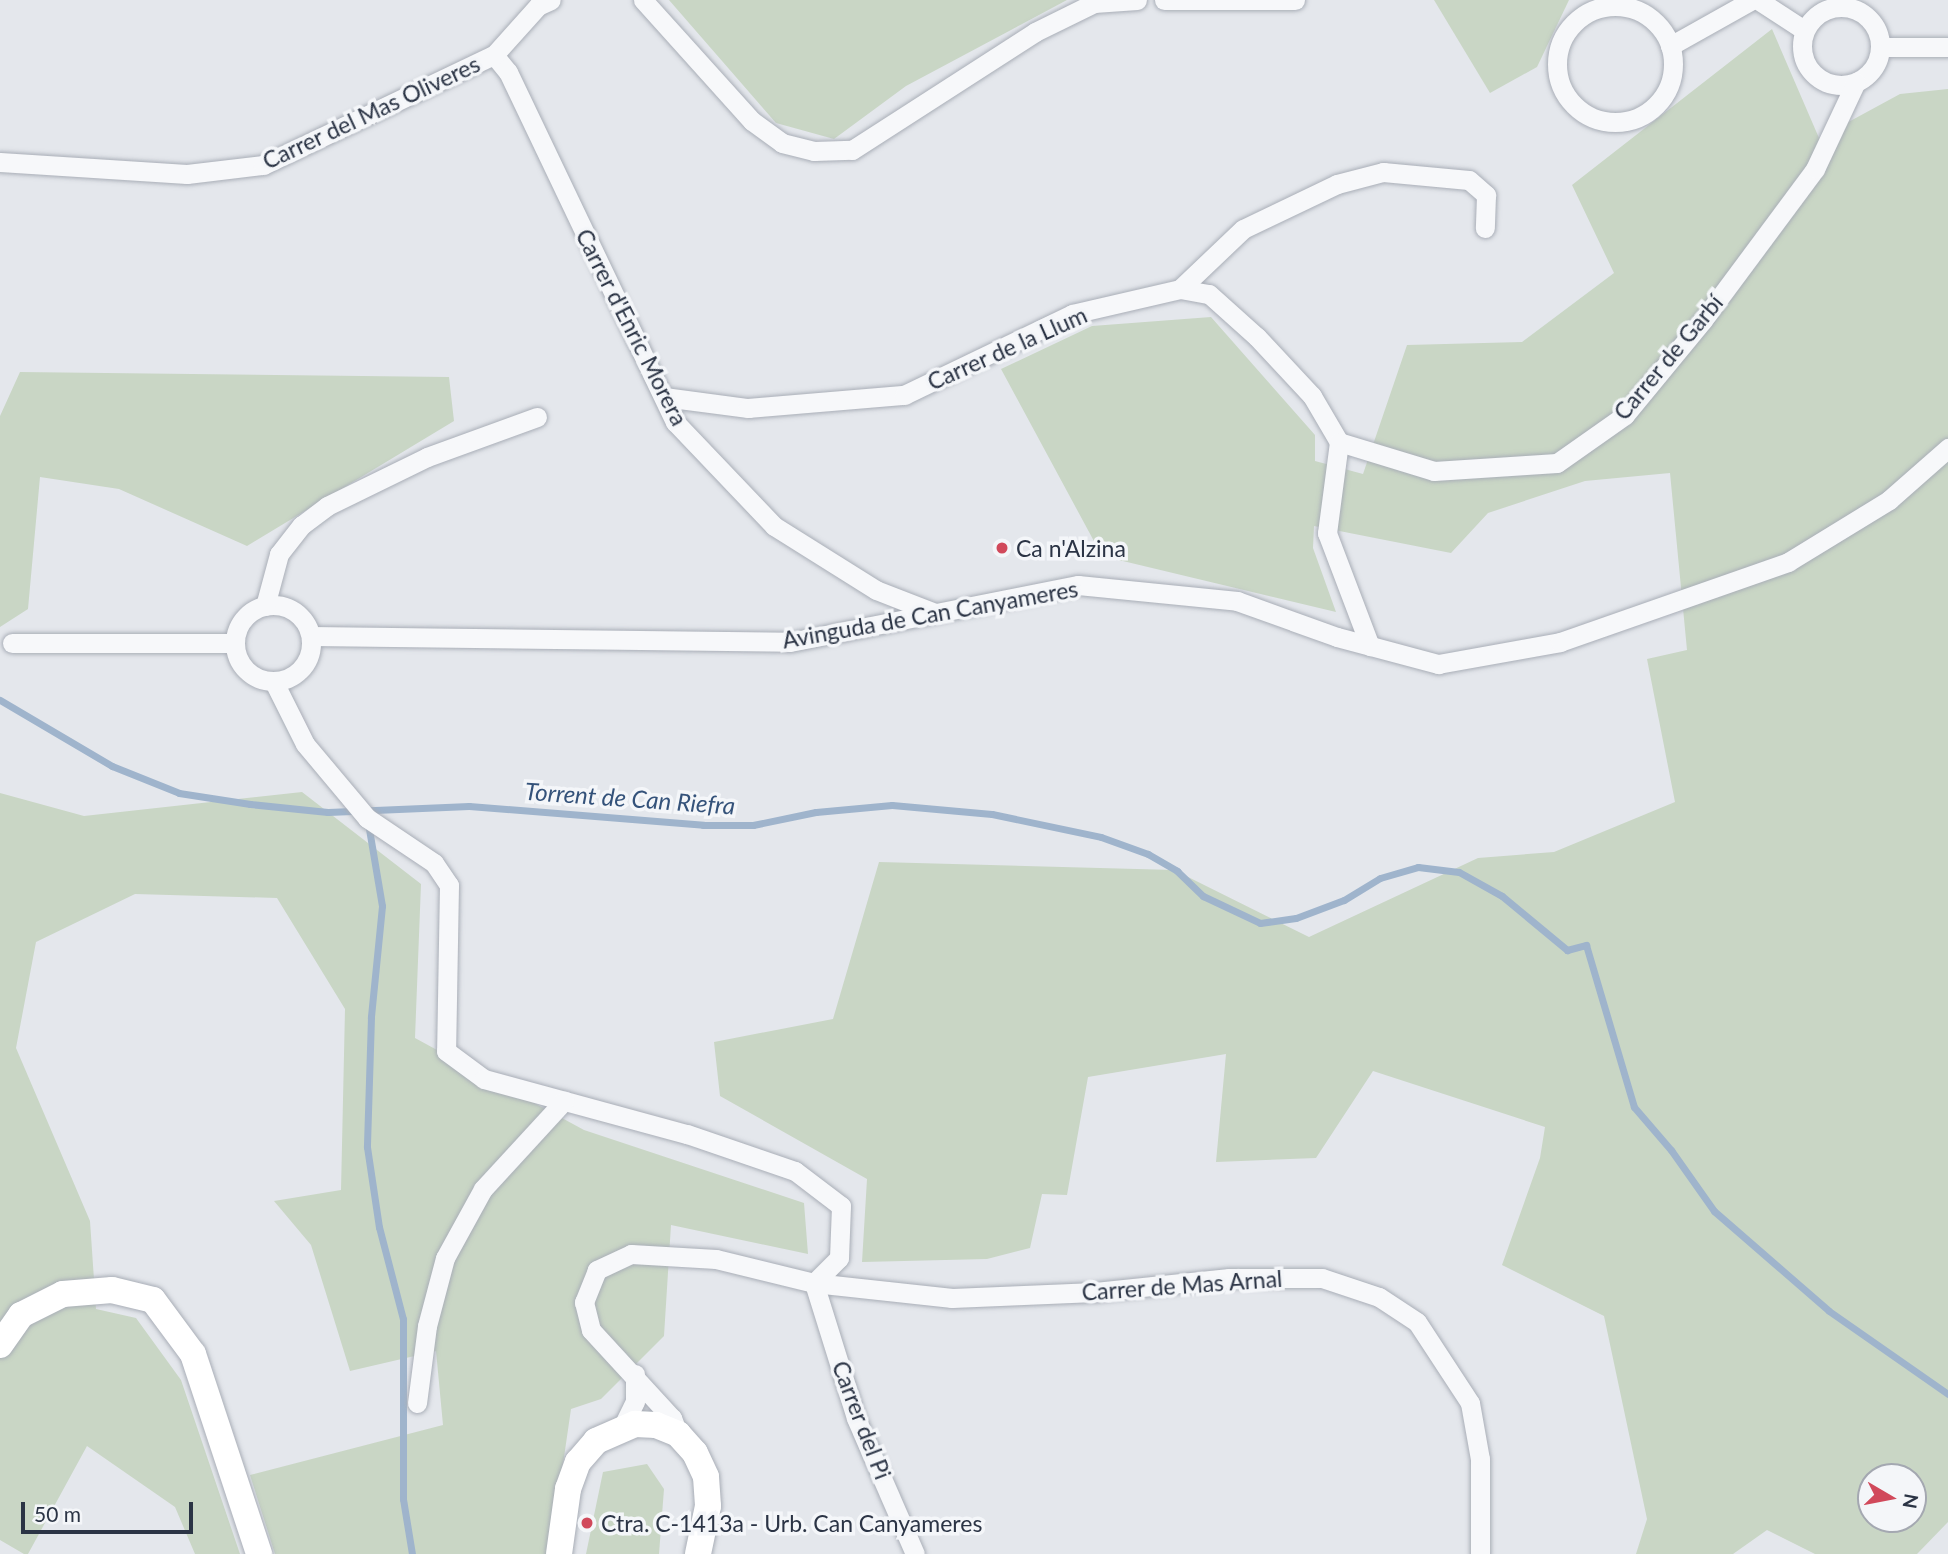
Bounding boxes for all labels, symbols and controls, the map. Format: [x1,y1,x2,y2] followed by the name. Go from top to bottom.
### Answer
[258,49,484,175] street label: Carrer del Mas Oliveres
[570,224,694,430] street label: Carrer d'Enric Morera
[1608,289,1728,425] street label: Carrer de Garbí
[923,300,1091,396] street label: Carrer de la Llum
[1016,534,1126,562] place label: Ca n'Alzina
[994,540,1010,556] marker: Ca n'Alzina
[780,574,1080,654] street label: Avinguda de Can Canyameres
[524,776,736,820] water label: Torrent de Can Riefra
[1080,1264,1284,1306] street label: Carrer de Mas Arnal
[827,1357,897,1483] street label: Carrer del Pi
[1857,1463,1927,1533] north arrow
[24,1488,196,1532] scale bar
[1899,1492,1924,1511] text: N
[34,1501,81,1526] text: 50 m
[601,1509,982,1537] place label: Ctra. C-1413a - Urb. Can Canyameres
[579,1515,595,1531] marker: Ctra. C-1413a - Urb. Can Canyameres

